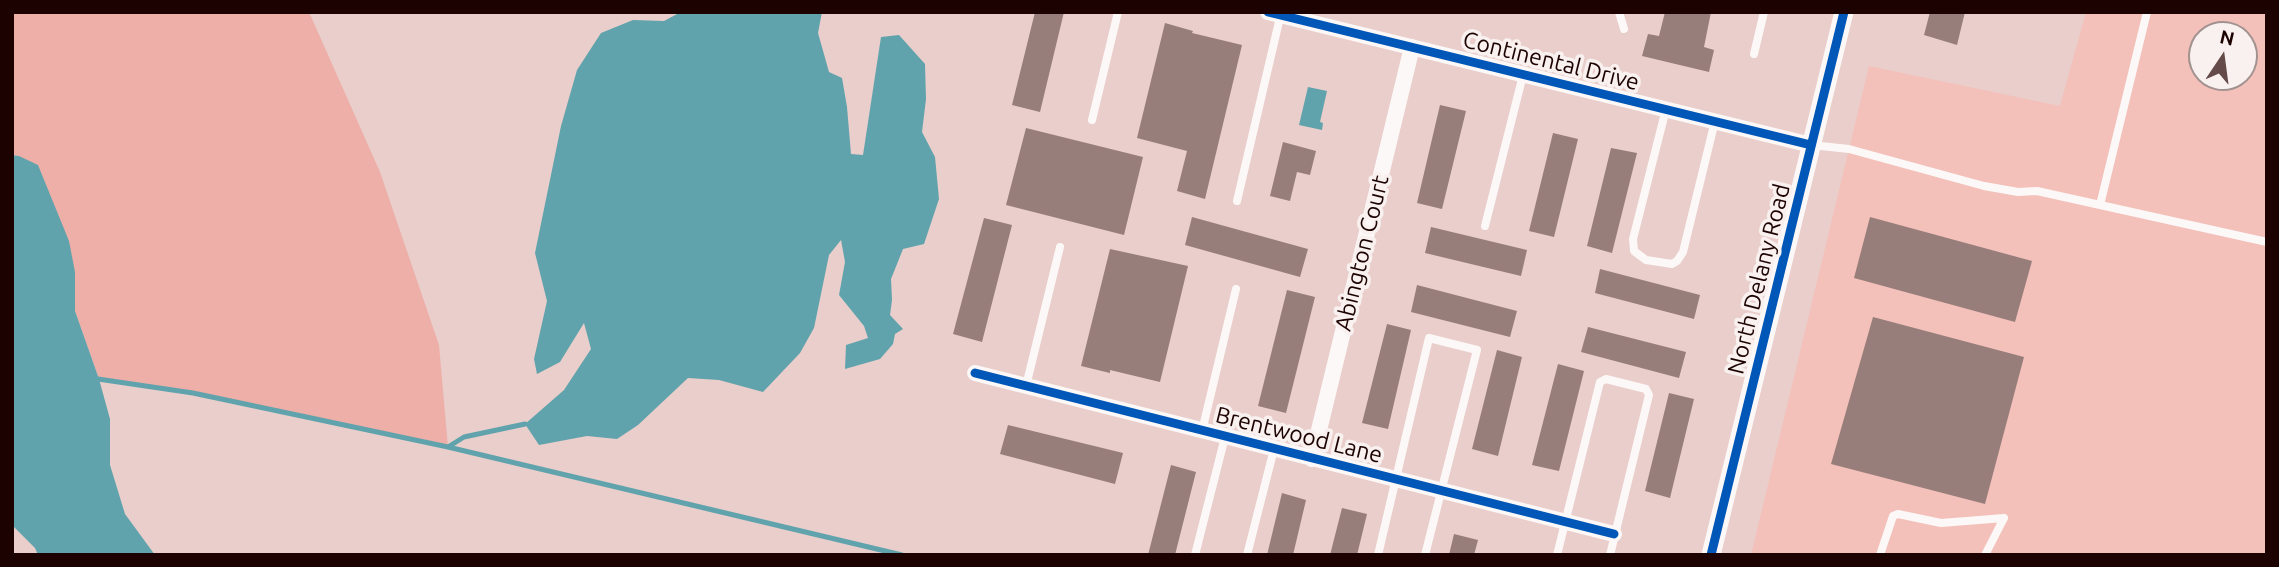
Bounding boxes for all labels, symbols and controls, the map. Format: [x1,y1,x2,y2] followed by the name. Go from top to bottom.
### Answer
[2188,21,2258,91] north arrow
[2218,25,2237,50] text: N
[1460,26,1642,96] street label: Continental Drive
[1329,172,1395,334] street label: Abington Court
[1722,181,1796,377] street label: North Delany Road
[1213,401,1385,469] street label: Brentwood Lane

